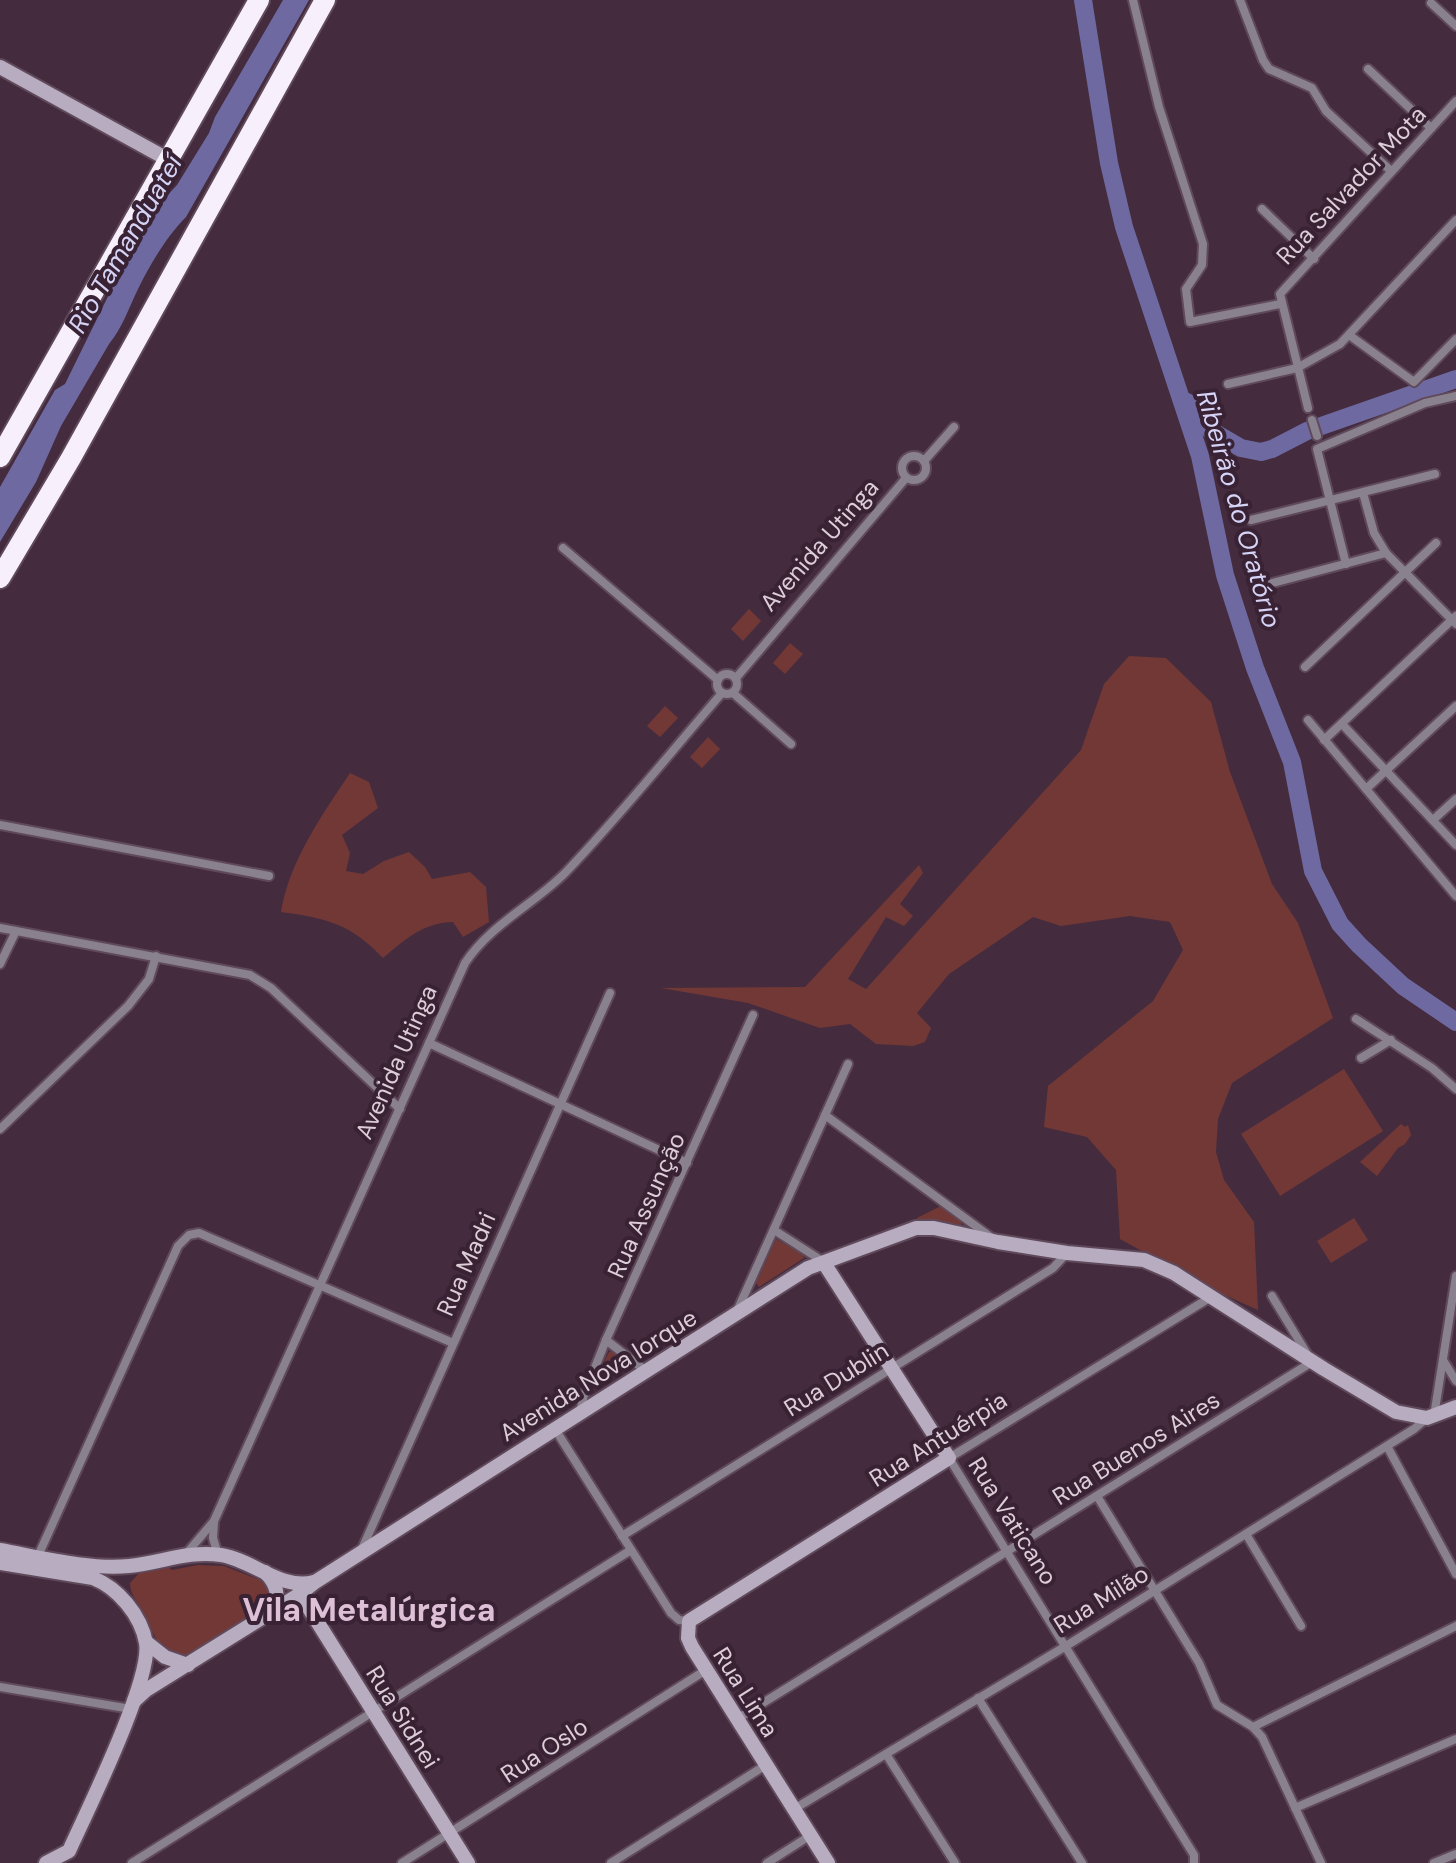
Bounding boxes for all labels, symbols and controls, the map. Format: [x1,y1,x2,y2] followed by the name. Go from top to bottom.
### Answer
[1269,99,1433,271] street label: Rua Salvador Mota
[60,147,191,339] water label: Rio Tamanduateí
[1189,386,1289,632] water label: Ribeirão do Oratório
[753,472,885,618] street label: Avenida Utinga
[348,980,444,1144] street label: Avenida Utinga
[600,1127,692,1283] street label: Rua Assunção
[429,1207,503,1321] street label: Rua Madri
[494,1302,702,1448] street label: Avenida Nova Iorque
[778,1335,894,1423] street label: Rua Dublin
[863,1384,1013,1494] street label: Rua Antuérpia
[1047,1384,1225,1512] street label: Rua Buenos Aires
[961,1451,1065,1591] street label: Rua Vaticano
[1048,1558,1154,1640] street label: Rua Milão
[242,1589,496,1631] district label: Vila Metalúrgica
[706,1641,786,1743] street label: Rua Lima
[359,1660,447,1774] street label: Rua Sidnei
[495,1710,593,1790] street label: Rua Oslo

